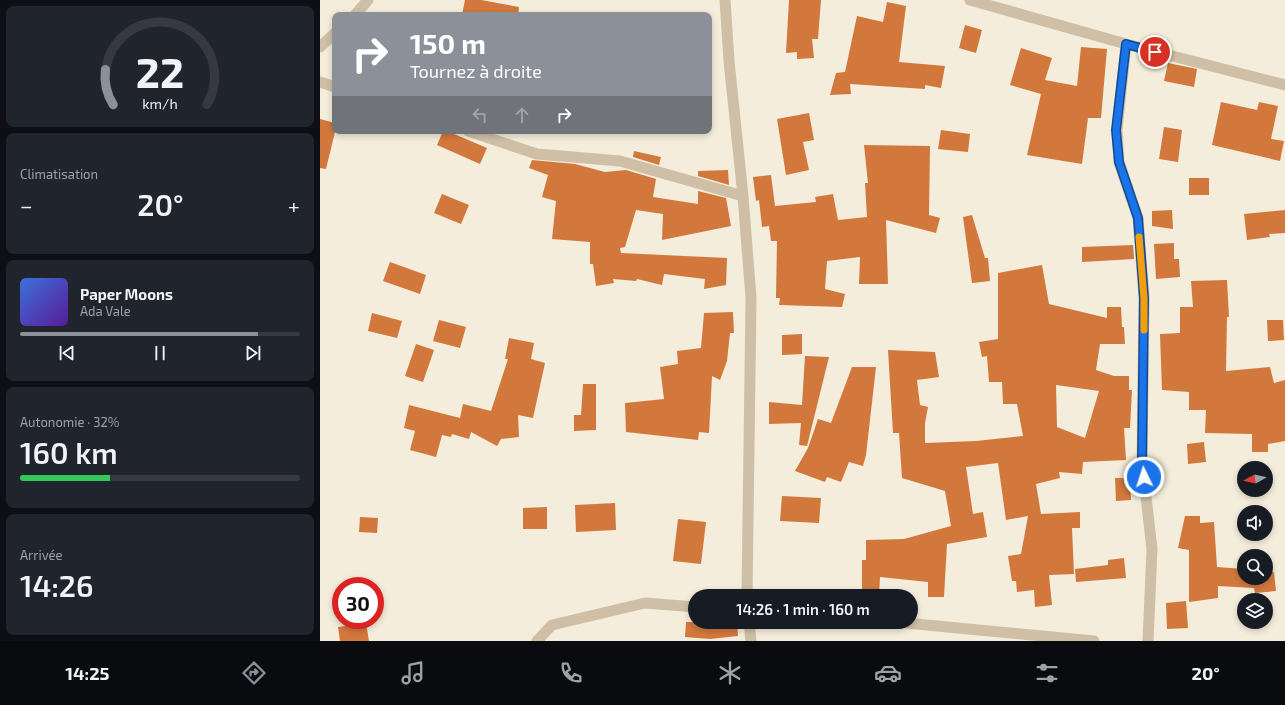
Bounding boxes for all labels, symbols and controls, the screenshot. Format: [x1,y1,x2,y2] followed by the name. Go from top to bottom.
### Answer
[410,26,486,60] text: 150 m
[344,28,396,80] icon: right
[1138,35,1172,69] pin
[1144,41,1166,63] icon: arrive
[136,45,184,95] text: 22
[410,60,542,82] text: Tournez à droite
[142,94,178,111] text: km/h
[469,104,491,126] icon: left
[511,104,533,126] icon: ahead
[553,104,575,126] icon: right
[20,166,98,182] text: Climatisation
[137,186,184,222] text: 20°
[20,192,33,218] text: −
[288,192,300,218] text: +
[80,285,173,303] text: Paper Moons
[80,303,131,319] text: Ada Vale
[56,342,78,364] icon: previous
[149,342,171,364] icon: pause
[242,342,264,364] icon: next
[20,414,119,430] text: Autonomie · 32%
[20,434,118,470] text: 160 km
[1123,456,1165,498] position arrow
[1237,461,1273,497] north arrow
[1237,461,1273,629] map controls
[1237,505,1273,541] button: sound
[20,547,63,563] text: Arrivée
[1237,549,1273,585] button: search
[20,567,93,603] text: 14:26
[332,577,384,629] speed limit sign: 30
[1237,593,1273,629] button: layers
[736,600,870,618] text: 14:26 · 1 min · 160 m
[240,659,268,687] icon: directions
[399,659,427,687] icon: music
[557,659,585,687] icon: phone
[716,659,744,687] icon: climate
[874,659,902,687] icon: car
[1033,659,1061,687] icon: filters
[65,662,110,684] text: 14:25
[1192,662,1220,684] text: 20°

